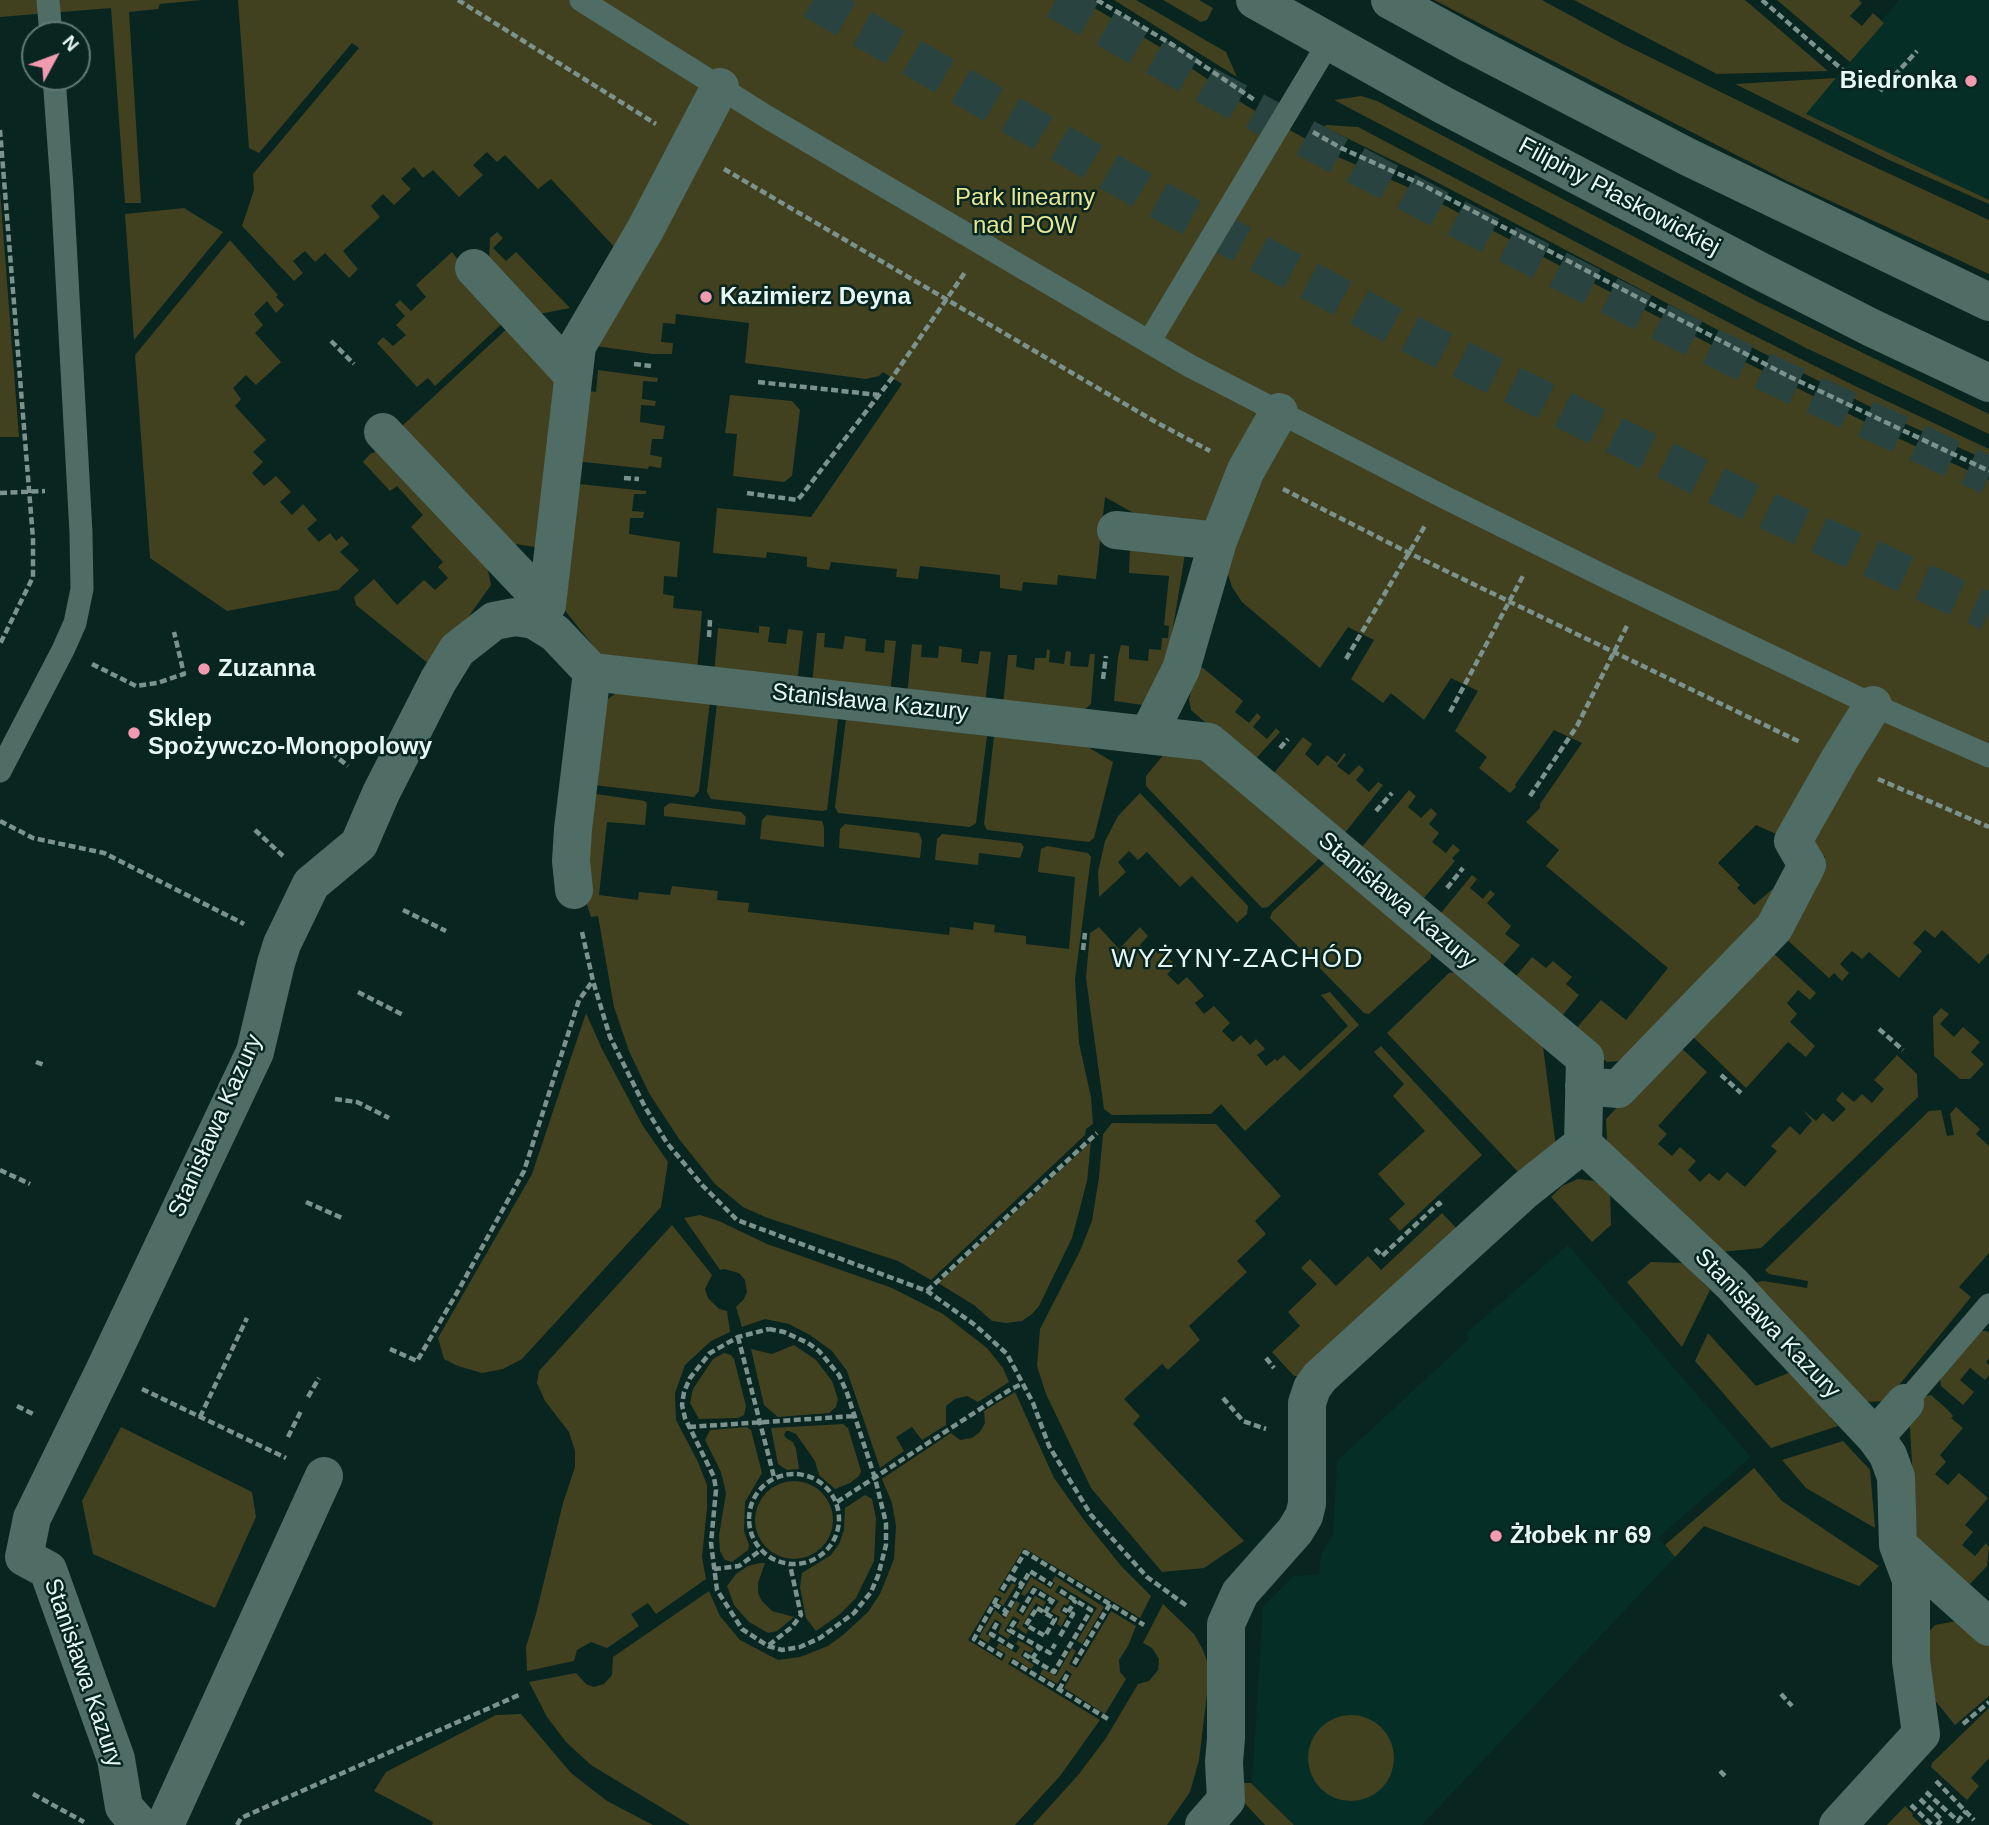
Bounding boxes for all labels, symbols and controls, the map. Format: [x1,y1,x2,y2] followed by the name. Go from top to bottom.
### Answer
[21,21,91,91] north arrow
[58,31,83,55] text: N
[1840,67,1957,95] place label: Biedronka
[1963,73,1979,89] marker: Biedronka
[1513,132,1725,262] street label: Filipiny Płaskowickiej
[955,184,1095,240] park label: Park linearny nad POW
[720,283,911,311] place label: Kazimierz Deyna
[698,289,714,305] marker: Kazimierz Deyna
[218,655,315,683] place label: Zuzanna
[196,661,212,677] marker: Zuzanna
[770,678,970,728] street label: Stanisława Kazury
[148,705,432,761] place label: Sklep Spożywczo-Monopolowy
[126,725,142,741] marker: Sklep Spożywczo-Monopolowy
[1312,827,1482,975] street label: Stanisława Kazury
[1113,944,1363,976] district label: WYŻYNY-ZACHÓD
[163,1030,269,1222] street label: Stanisława Kazury
[1688,1243,1846,1405] street label: Stanisława Kazury
[1510,1522,1651,1550] place label: Żłobek nr 69
[1488,1528,1504,1544] marker: Żłobek nr 69
[37,1575,129,1771] street label: Stanisława Kazury

